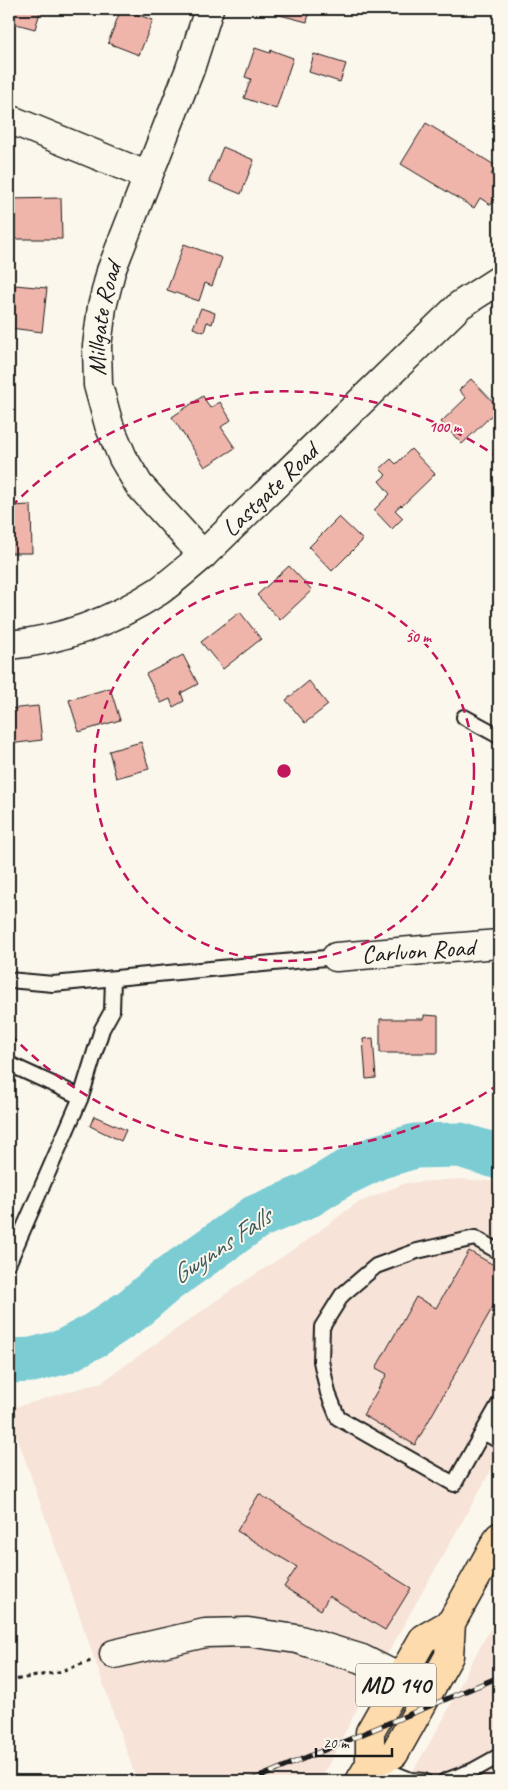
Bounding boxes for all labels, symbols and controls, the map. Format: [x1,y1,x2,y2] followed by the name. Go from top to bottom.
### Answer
[81,254,130,376] street label: Millgate Road
[429,418,463,437] text: 100 m
[215,433,328,544] street label: Lastgate Road
[405,628,432,647] text: 50 m
[275,762,293,780] centre of rings
[360,931,480,971] street label: Carlvon Road
[165,1198,281,1291] water label: Gwynns Falls
[356,1664,436,1706] road number: MD 140
[316,1725,392,1757] scale bar
[323,1734,350,1753] text: 20 m

